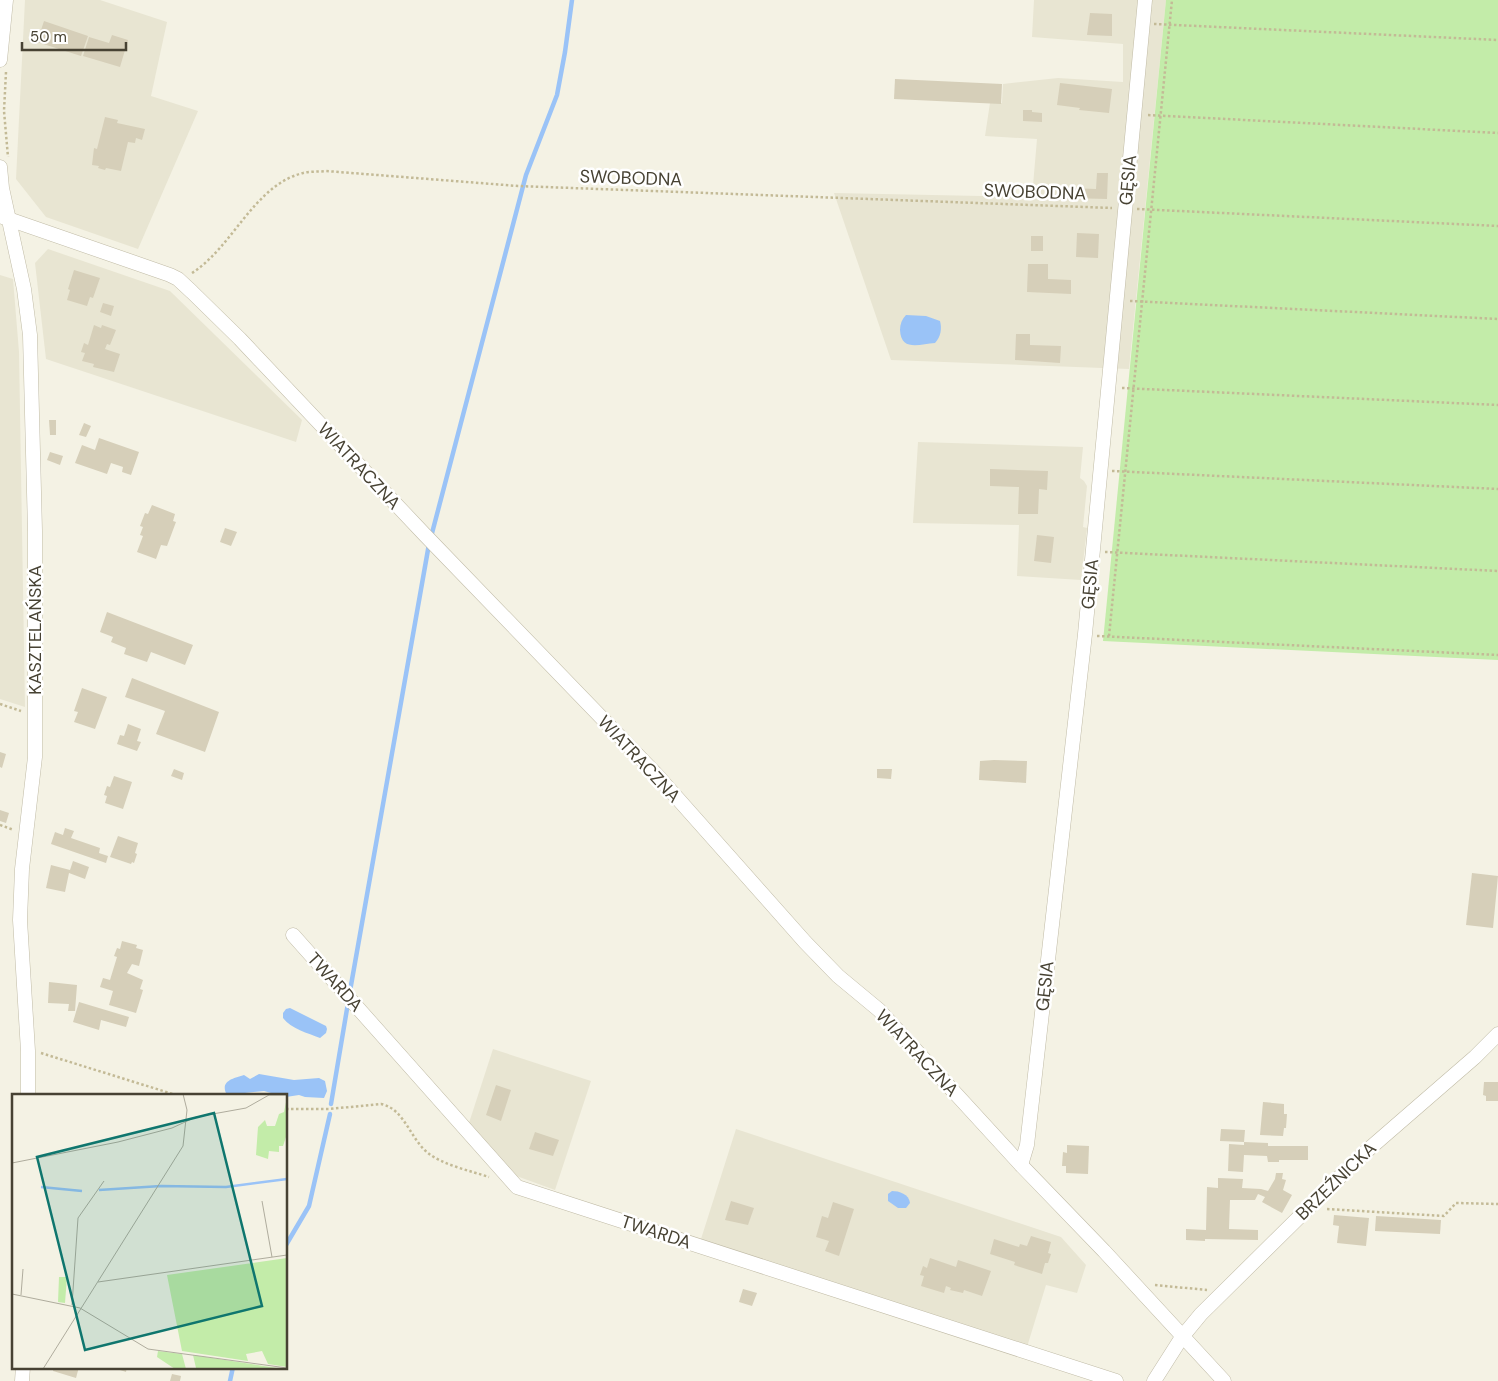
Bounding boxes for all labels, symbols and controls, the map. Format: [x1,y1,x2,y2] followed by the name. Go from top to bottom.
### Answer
[22,20,126,52] scale bar
[30,27,67,47] text: 50 m
[1114,154,1142,206] street label: GĘSIA
[579,164,683,192] street label: SWOBODNA
[983,178,1087,206] street label: SWOBODNA
[312,417,406,515] street label: WIATRACZNA
[1076,558,1104,610] street label: GĘSIA
[23,565,47,695] street label: KASZTELAŃSKA
[592,710,686,808] street label: WIATRACZNA
[302,947,368,1017] street label: TWARDA
[1030,960,1060,1012] street label: GĘSIA
[870,1004,964,1102] street label: WIATRACZNA
[12,1094,288,1368] inset map
[1291,1136,1381,1225] street label: BRZEŹNICKA
[618,1209,694,1255] street label: TWARDA

